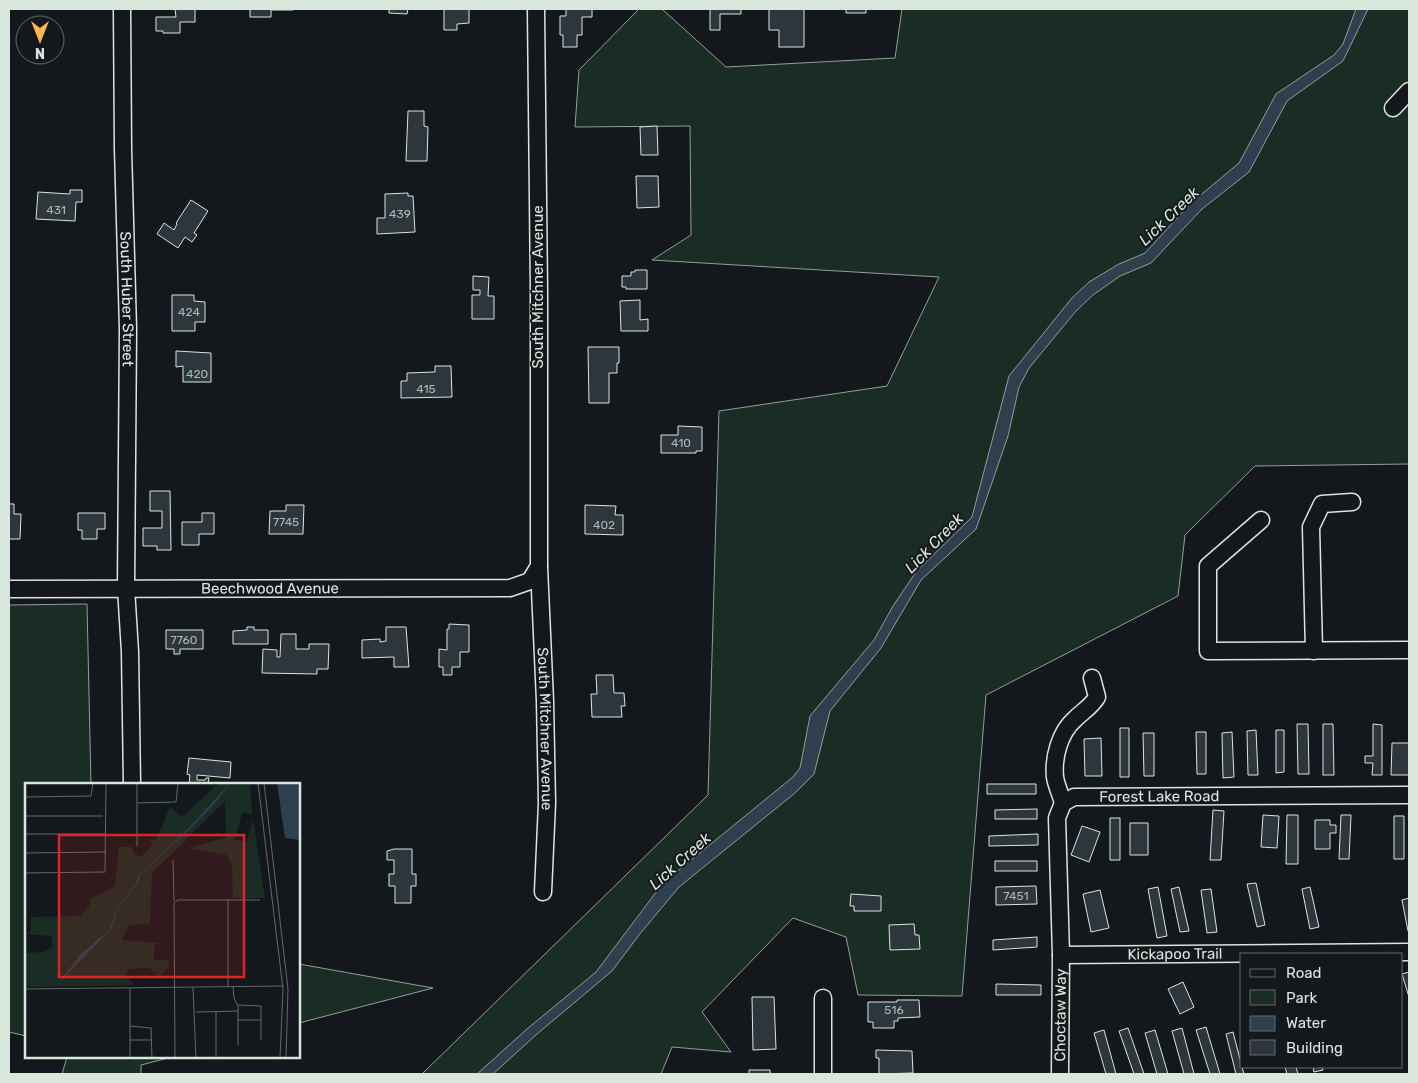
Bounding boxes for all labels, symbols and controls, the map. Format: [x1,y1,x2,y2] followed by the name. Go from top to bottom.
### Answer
[15,15,65,65] north arrow
[35,44,45,61] text: N
[1135,182,1204,249] water label: Lick Creek
[46,203,66,217] house number: 431
[529,205,547,369] street label: South Mitchner Avenue
[389,207,411,221] house number: 439
[116,231,137,367] street label: South Huber Street
[178,305,200,319] house number: 424
[186,367,208,381] house number: 420
[416,382,436,396] house number: 415
[671,436,691,450] house number: 410
[901,508,968,577] water label: Lick Creek
[273,515,299,529] house number: 7745
[593,518,615,532] house number: 402
[201,579,339,598] street label: Beechwood Avenue
[171,633,197,647] house number: 7760
[534,647,556,811] street label: South Mitchner Avenue
[25,783,300,1058] inset map
[1099,787,1219,806] street label: Forest Lake Road
[645,828,715,894] water label: Lick Creek
[1003,889,1029,903] house number: 7451
[1127,945,1223,963] street label: Kickapoo Trail
[1240,953,1403,1068] legend
[1286,964,1322,982] text: Road
[1051,968,1070,1062] street label: Choctaw Way
[1286,989,1317,1007] text: Park
[884,1003,904,1017] house number: 516
[1286,1014,1326,1032] text: Water
[1286,1039,1343,1057] text: Building

